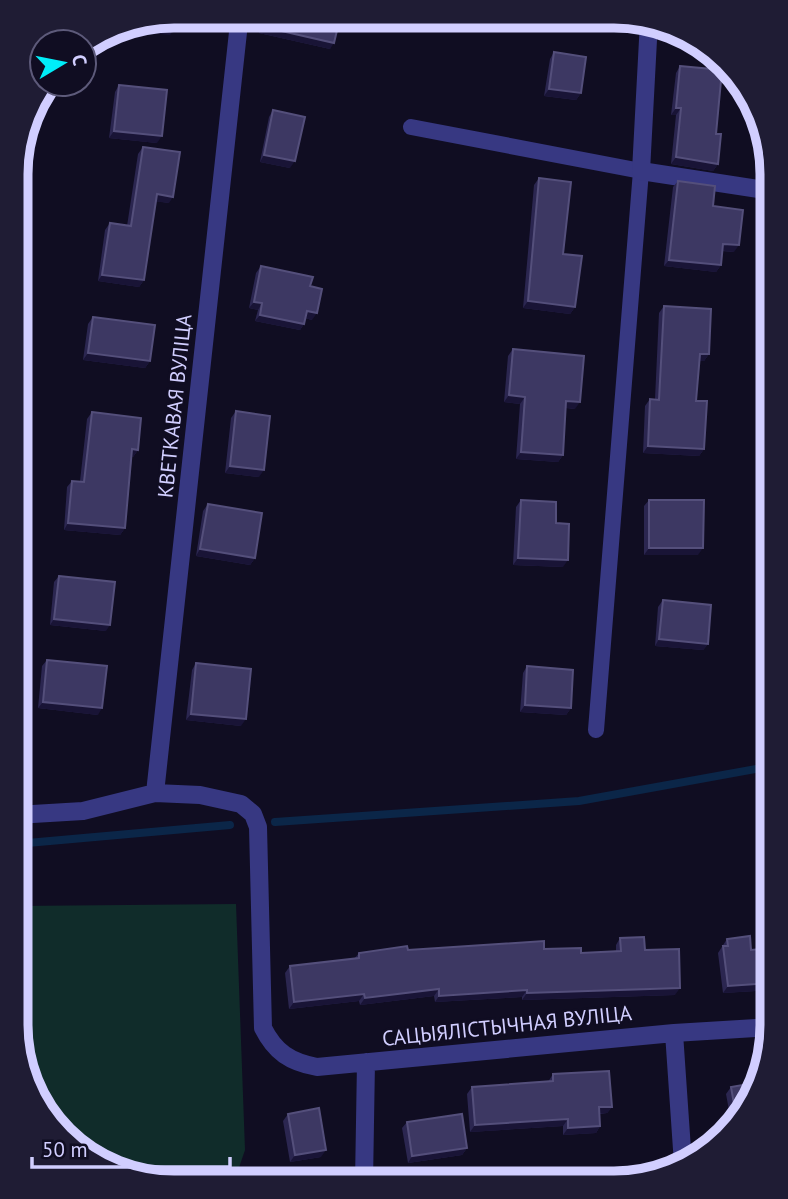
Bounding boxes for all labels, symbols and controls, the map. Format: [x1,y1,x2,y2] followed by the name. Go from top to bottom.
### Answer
[28,28,98,98] north arrow
[67,53,93,68] text: С
[151,312,198,499] street label: КВЕТКАВАЯ ВУЛІЦА
[381,999,634,1052] street label: САЦЫЯЛІСТЫЧНАЯ ВУЛІЦА
[32,1126,229,1170] scale bar
[42,1136,88,1163] text: 50 m

